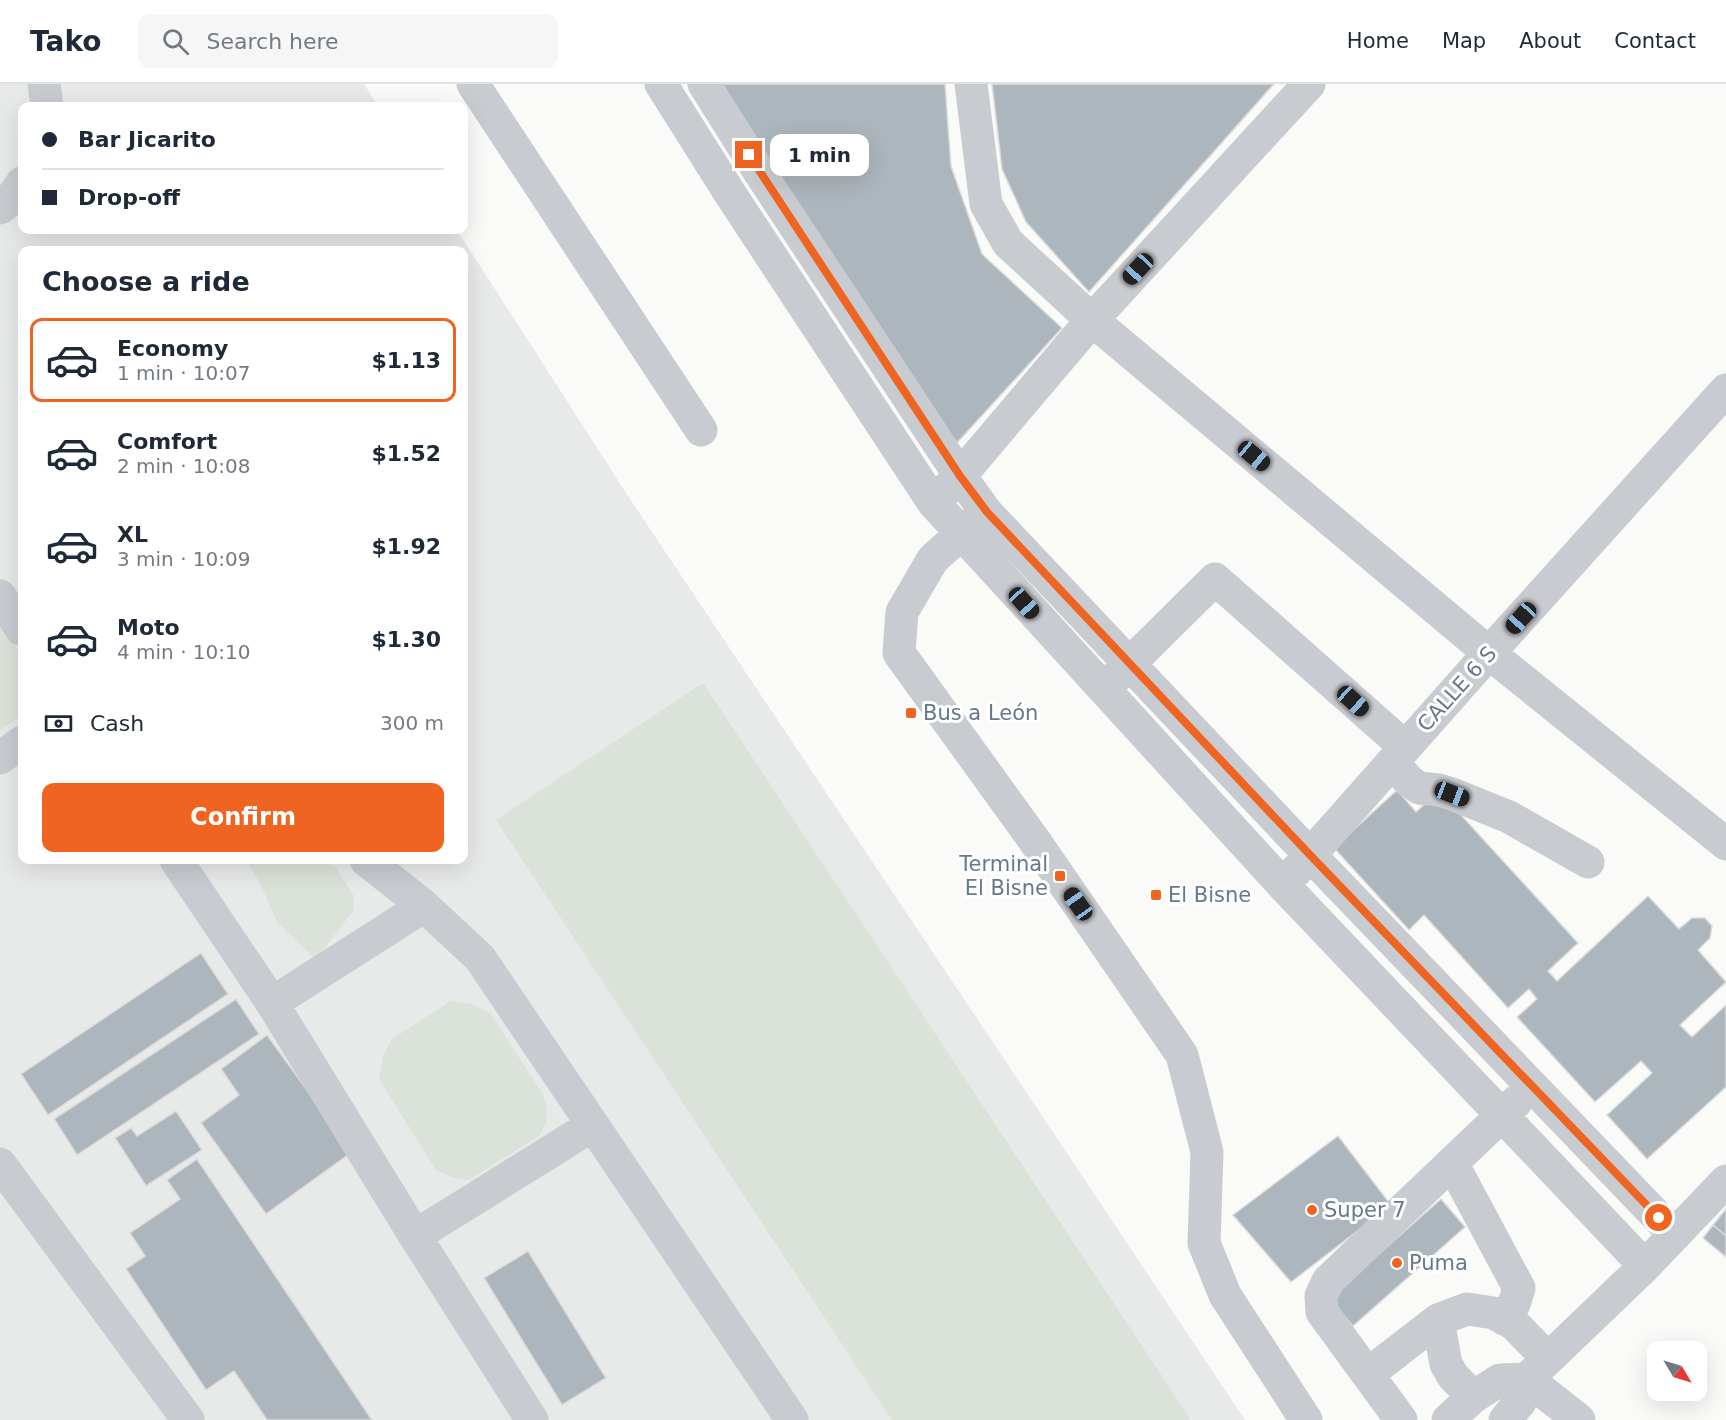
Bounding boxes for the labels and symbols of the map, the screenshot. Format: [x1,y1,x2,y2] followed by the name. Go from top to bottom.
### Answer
[770,134,869,176] callout: 1 min
[735,141,762,168] route end
[1119,250,1157,288] car
[1234,438,1274,474] car
[1005,584,1043,622] car
[1502,599,1540,637] car
[1413,642,1501,736] street label: CALLE 6 S
[1334,682,1372,720] car
[923,701,1038,725] place label: Bus a León
[904,706,918,720] marker: Bus a León
[1432,779,1472,809] car
[958,852,1048,900] place label: Terminal El Bisne
[1053,869,1067,883] marker: Terminal El Bisne
[1168,883,1251,907] place label: El Bisne
[1060,884,1096,924] car
[1149,888,1163,902] marker: El Bisne
[1324,1198,1406,1222] place label: Super 7
[1305,1203,1319,1217] marker: Super 7
[1645,1204,1672,1231] route start
[1409,1251,1468,1275] place label: Puma
[1390,1256,1404,1270] marker: Puma
[1647,1341,1707,1401] north arrow

